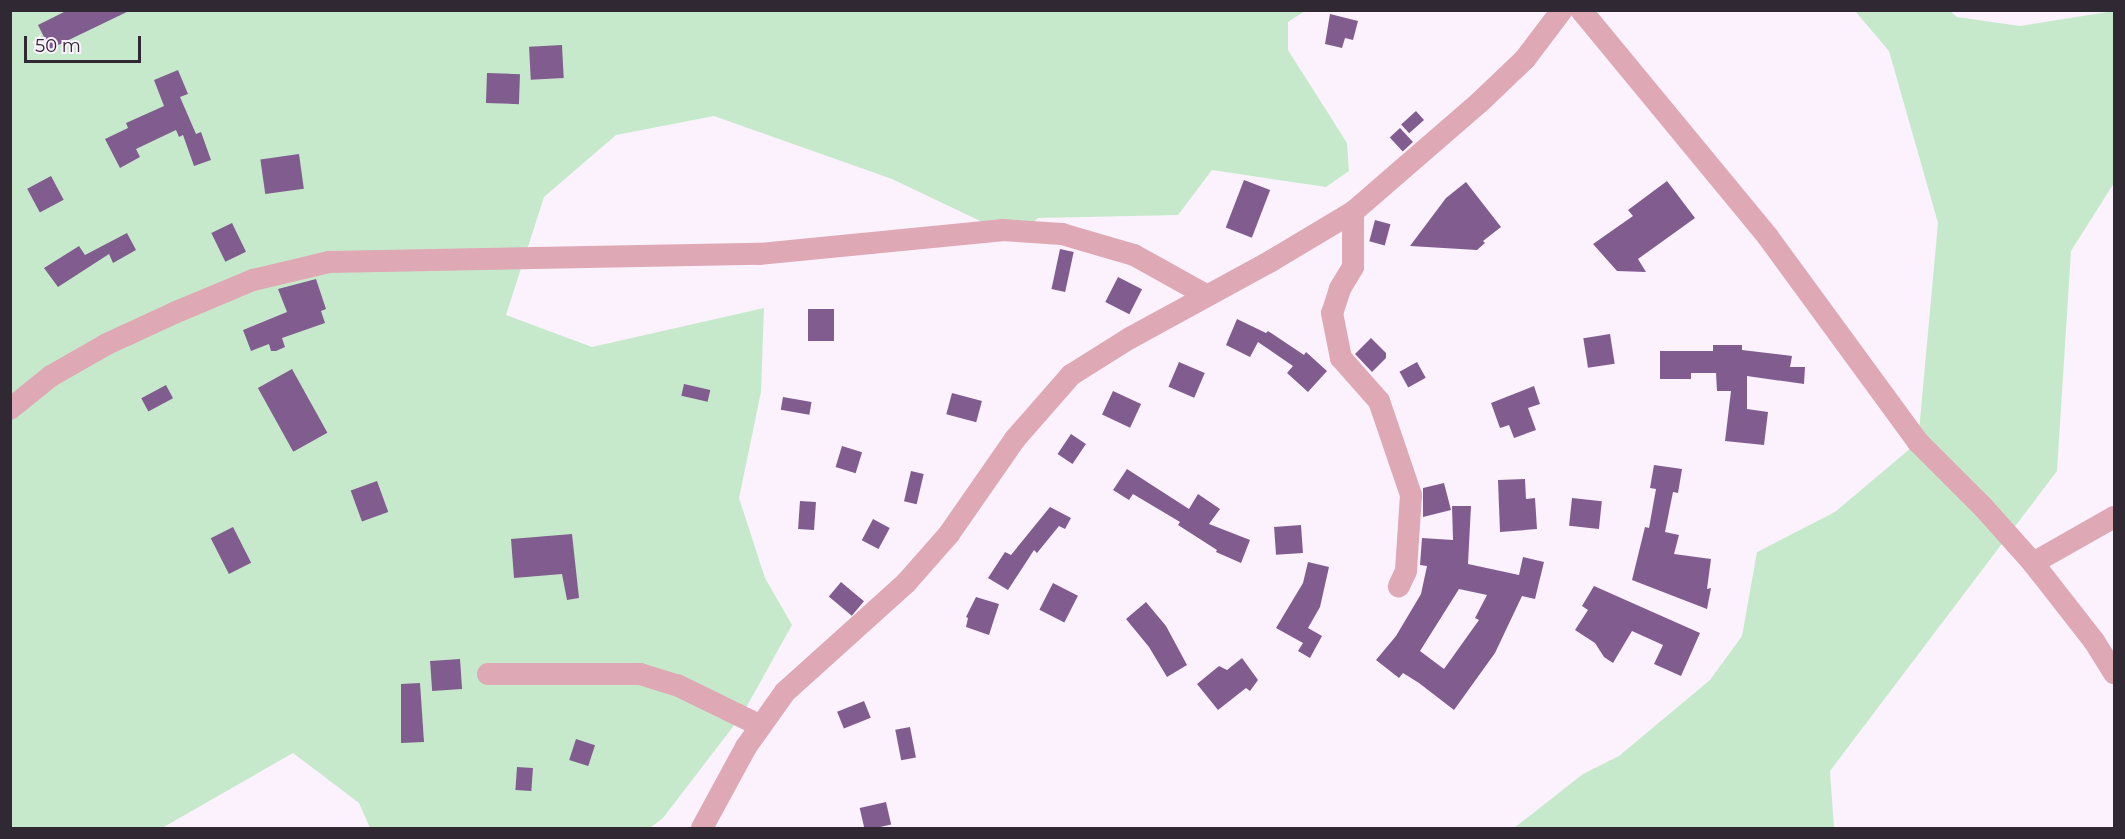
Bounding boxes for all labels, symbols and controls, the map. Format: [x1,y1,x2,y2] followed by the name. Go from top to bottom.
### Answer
[27,24,144,62] scale bar
[35,35,81,57] text: 50 m

